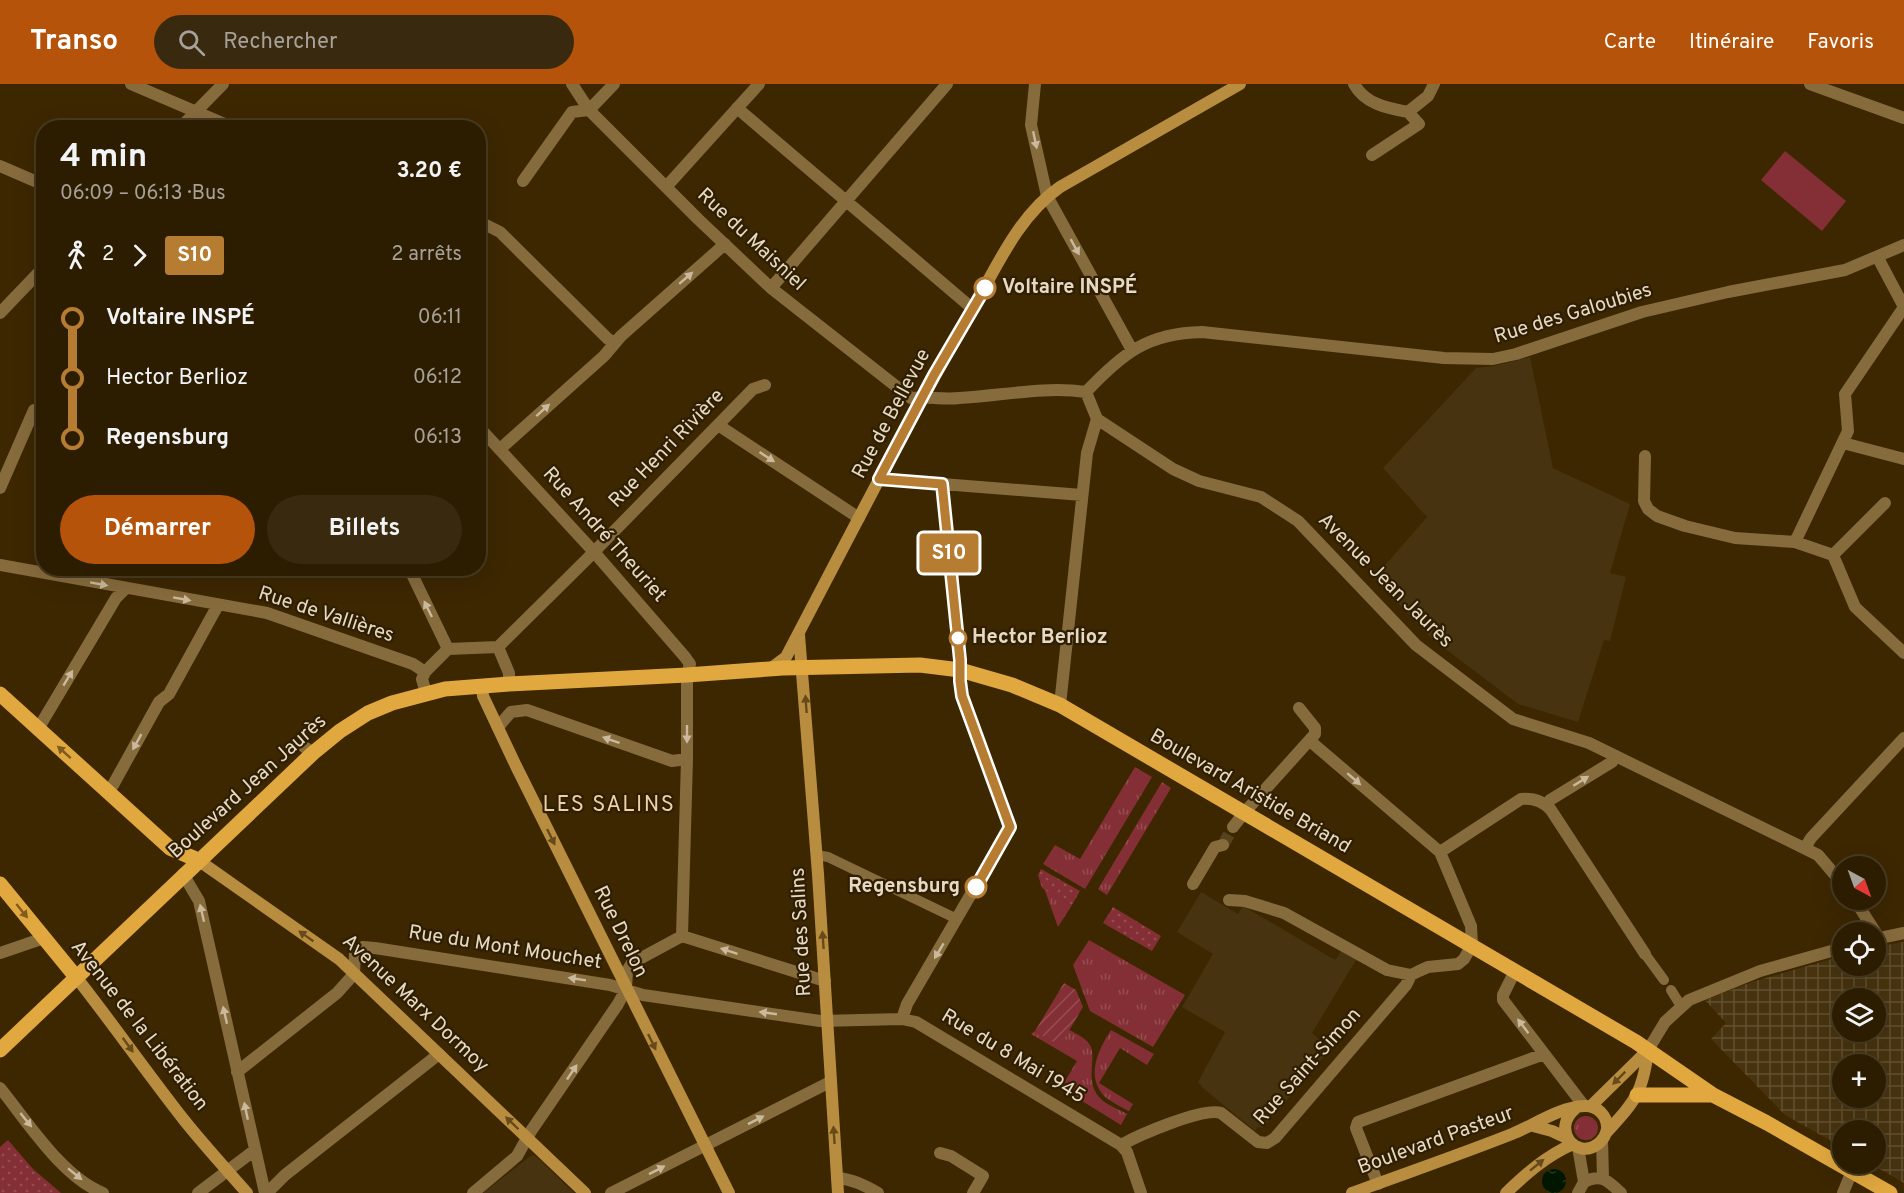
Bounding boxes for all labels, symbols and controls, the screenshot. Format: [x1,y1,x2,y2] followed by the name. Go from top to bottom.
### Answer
[154,15,574,69] search box
[30,24,118,60] text: Transo
[175,26,208,59] icon: search
[223,29,338,56] text: Rechercher
[1604,29,1656,56] text: Carte
[1689,29,1774,56] text: Itinéraire
[1807,29,1874,56] text: Favoris
[1030,131,1040,149] one-way arrow
[60,137,147,179] text: 4 min
[397,158,462,185] text: 3.20 €
[60,181,226,207] text: 06:09 – 06:13 · Bus
[691,183,811,297] street label: Rue du Maisniel
[60,239,93,272] icon: walk
[123,239,156,272] icon: forward
[1070,239,1080,256] one-way arrow
[102,242,114,268] text: 2
[177,242,212,269] text: S10
[391,242,462,268] text: 2 arrêts
[678,272,693,285] one-way arrow
[1002,273,1137,301] place label: Voltaire INSPÉ
[974,277,996,299] marker: Voltaire INSPÉ
[1491,278,1655,350] street label: Rue des Galoubies
[106,305,255,332] text: Voltaire INSPÉ
[418,305,462,331] text: 06:11
[847,345,937,483] street label: Rue de Bellevue
[106,365,248,392] text: Hector Berlioz
[413,365,462,391] text: 06:12
[603,384,731,514] street label: Rue Henri Rivière
[535,404,550,417] one-way arrow
[106,425,229,452] text: Regensburg
[413,425,462,451] text: 06:13
[759,452,776,463] one-way arrow
[536,462,672,608] street label: Rue André Theuriet
[60,495,255,564] button: Démarrer
[267,495,462,564] button: Billets
[1312,508,1458,654] street label: Avenue Jean Jaurès
[914,534,984,572] line badge: S10
[931,540,967,567] text: S10
[89,580,108,589] one-way arrow
[255,581,397,649] street label: Rue de Vallières
[173,595,192,604] one-way arrow
[424,600,433,617] one-way arrow
[972,625,1108,651] place label: Hector Berlioz
[949,629,967,647] marker: Hector Berlioz
[63,670,74,686] one-way arrow
[801,694,810,713] one-way arrow
[163,709,333,865] street label: Boulevard Jean Jaurès
[682,724,692,743] one-way arrow
[1145,724,1355,860] street label: Boulevard Aristide Briand
[132,733,142,750] one-way arrow
[602,735,620,744] one-way arrow
[57,746,72,759] one-way arrow
[1346,772,1361,785] one-way arrow
[1573,775,1589,786] one-way arrow
[543,792,675,819] district label: LES SALINS
[547,829,556,846] one-way arrow
[1832,856,1886,910] north arrow
[1832,856,1886,1174] map controls
[786,867,818,997] street label: Rue des Salins
[848,874,960,900] place label: Regensburg
[965,876,987,898] marker: Regensburg
[587,882,653,982] street label: Rue Drelon
[15,903,28,918] one-way arrow
[197,904,207,922] one-way arrow
[406,920,604,976] street label: Rue du Mont Mouchet
[1832,922,1886,976] button: locate
[336,929,494,1079] street label: Avenue Marx Dormoy
[298,930,314,942] one-way arrow
[818,930,827,949] one-way arrow
[64,935,214,1117] street label: Avenue de la Libération
[934,943,944,960] one-way arrow
[720,946,738,955] one-way arrow
[567,975,586,984] one-way arrow
[1832,988,1886,1042] button: layers
[1248,1003,1368,1131] street label: Rue Saint-Simon
[936,1004,1090,1110] street label: Rue du 8 Mai 1945
[220,1006,230,1024] one-way arrow
[759,1009,778,1018] one-way arrow
[1517,1019,1529,1034] one-way arrow
[648,1033,657,1050] one-way arrow
[122,1037,134,1053] one-way arrow
[1832,1054,1886,1108] button: +
[566,1065,578,1081] one-way arrow
[1613,1070,1627,1084] one-way arrow
[1354,1101,1518,1181] street label: Boulevard Pasteur
[241,1102,250,1121] one-way arrow
[19,1112,31,1127] one-way arrow
[748,1115,765,1125] one-way arrow
[505,1117,519,1131] one-way arrow
[1832,1120,1886,1174] button: −
[829,1125,838,1144] one-way arrow
[1529,1159,1545,1172] one-way arrow
[649,1165,666,1174] one-way arrow
[67,1168,83,1181] one-way arrow

